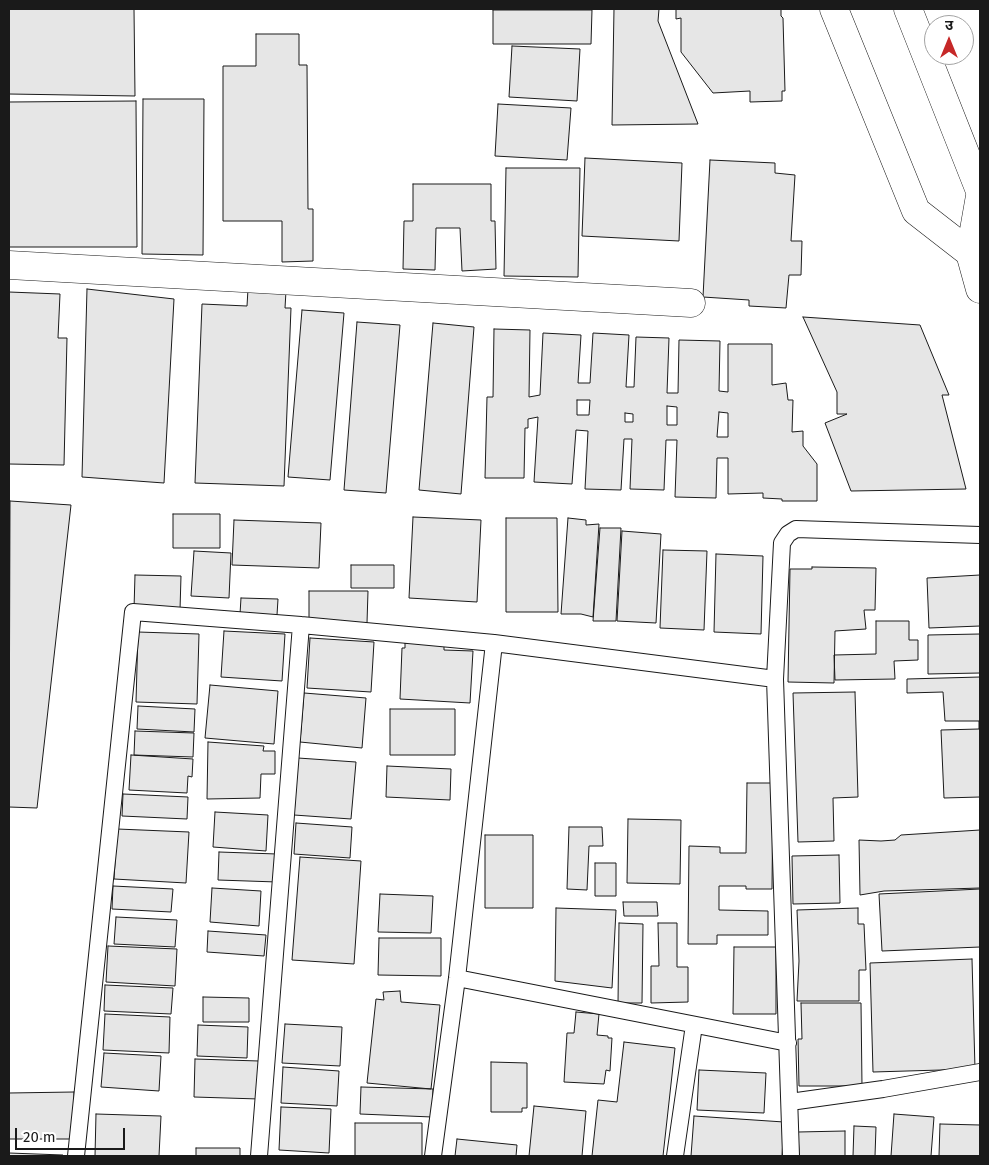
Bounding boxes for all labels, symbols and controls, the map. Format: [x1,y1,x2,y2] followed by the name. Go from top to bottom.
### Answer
[924,15,974,65] north arrow
[945,17,953,34] text: उ
[18,1118,128,1150] scale bar
[23,1128,56,1146] text: 20 m

